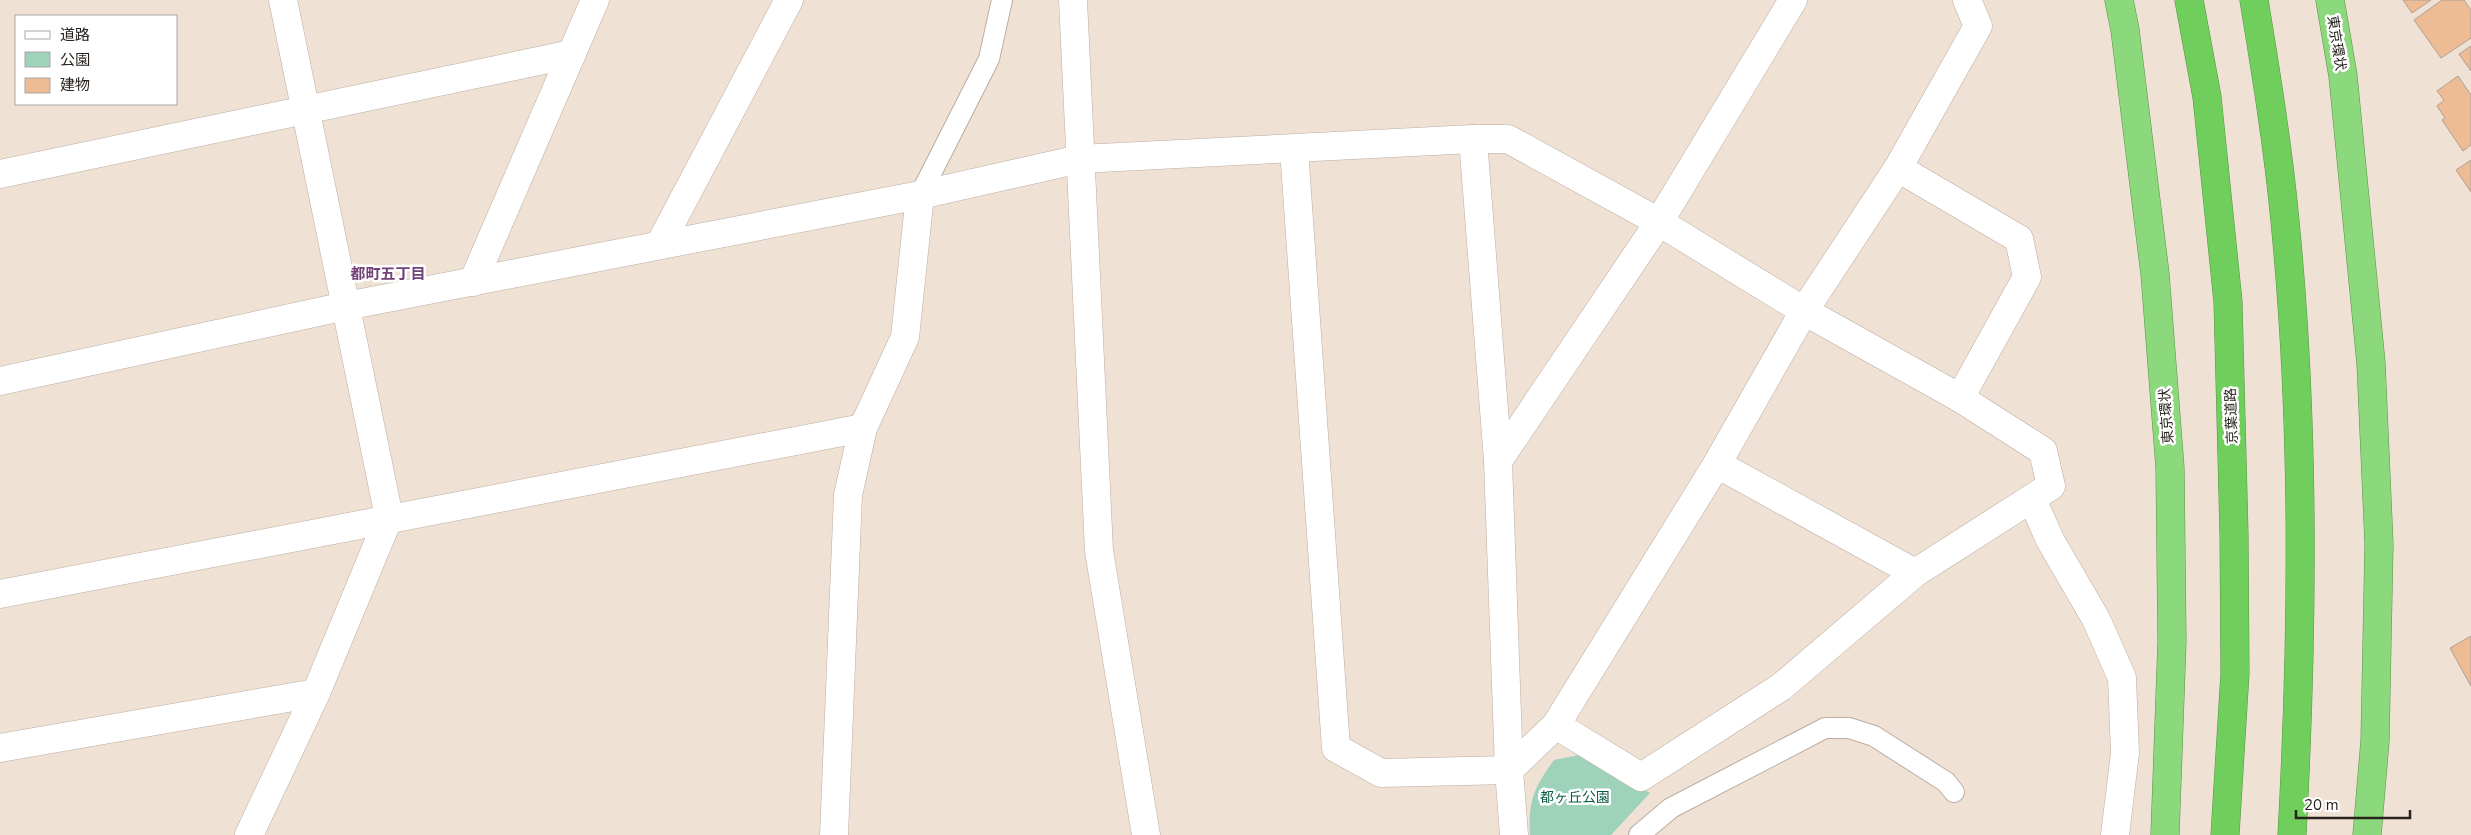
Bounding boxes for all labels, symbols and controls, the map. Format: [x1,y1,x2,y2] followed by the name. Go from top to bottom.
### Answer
[2323,14,2350,72] street label: 東京環状
[15,15,178,105] legend
[60,25,90,45] text: 道路
[60,50,90,70] text: 公園
[60,75,90,95] text: 建物
[350,264,426,284] district label: 都町五丁目
[2155,387,2178,445] street label: 東京環状
[2221,388,2242,444] street label: 京葉道路
[1540,788,1610,807] park label: 都ヶ丘公園
[2296,788,2410,820] scale bar
[2304,795,2339,815] text: 20 m

